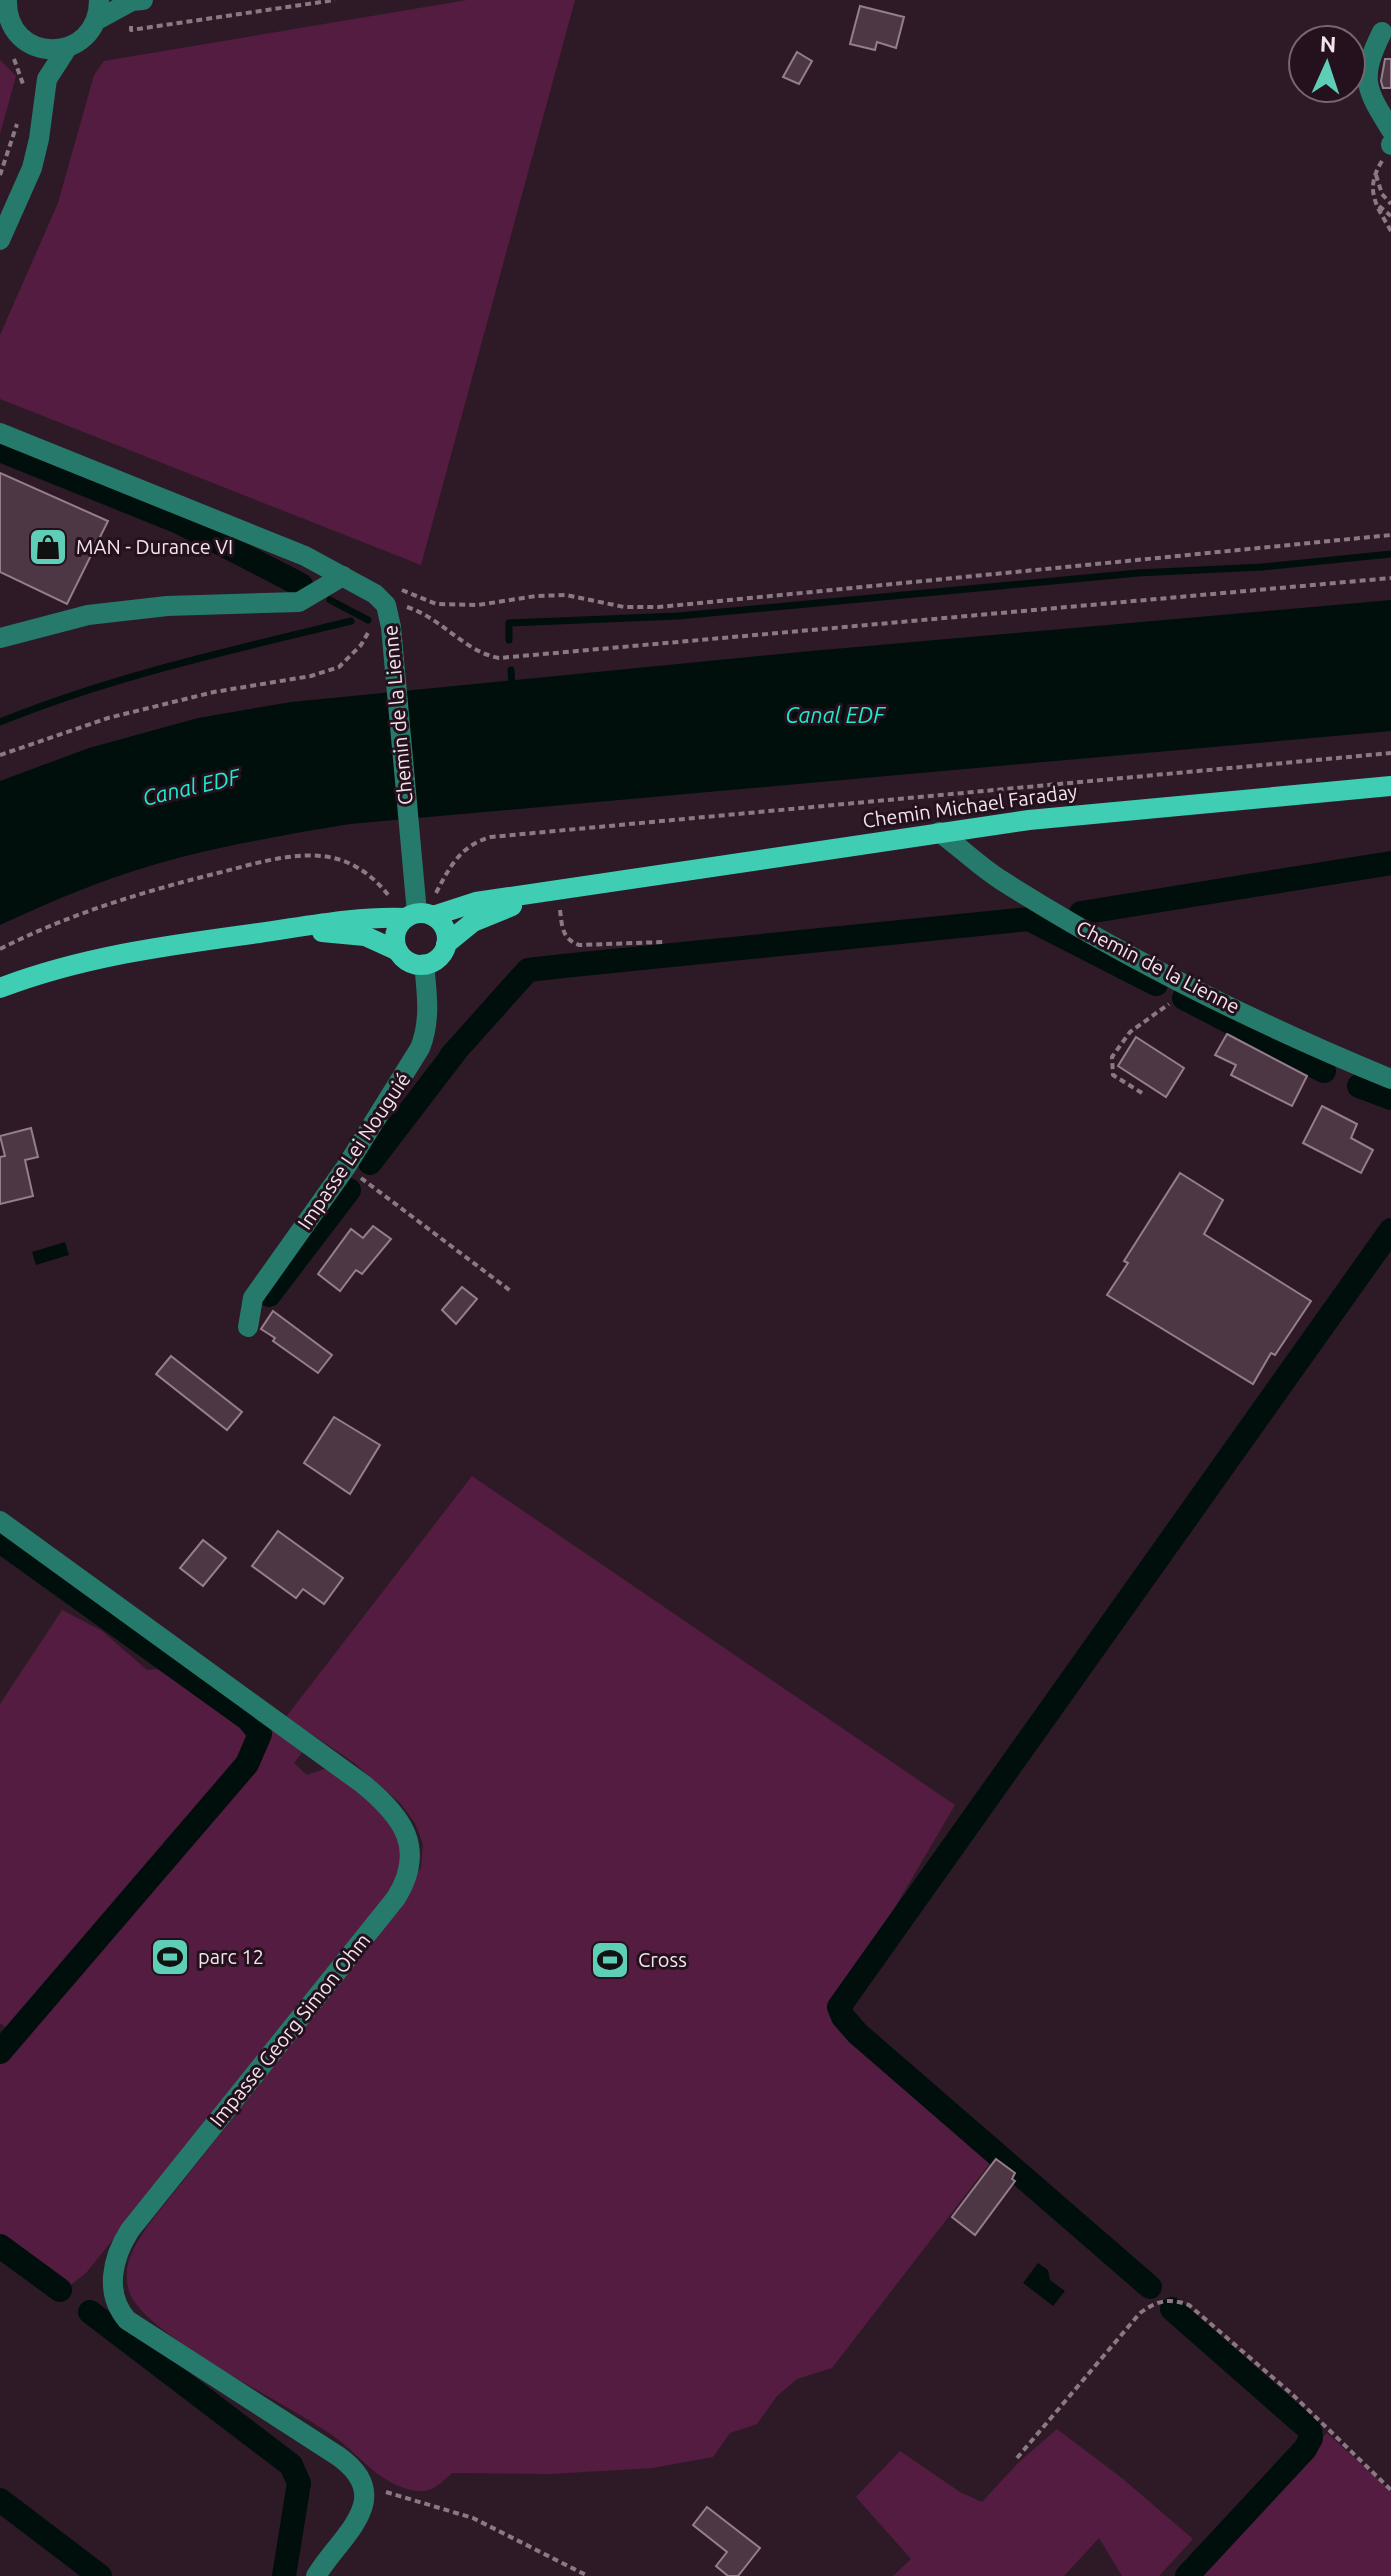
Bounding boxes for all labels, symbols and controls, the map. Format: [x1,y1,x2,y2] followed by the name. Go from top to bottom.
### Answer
[1287,24,1367,104] north arrow
[1319,31,1337,56] text: N
[27,526,69,568] shop icon: MAN - Durance VI
[76,535,233,558] place label: MAN - Durance VI
[378,624,417,806] street label: Chemin de la Lienne
[785,702,886,727] water label: Canal EDF
[140,763,244,810] water label: Canal EDF
[861,779,1079,832] street label: Chemin Michael Faraday
[1073,915,1244,1018] street label: Chemin de la Lienne
[293,1068,415,1234] street label: Impasse Lei Nouguié
[205,1929,375,2131] street label: Impasse Georg Simon Ohm
[149,1936,191,1978] sports icon: parc 12
[589,1939,631,1981] sports icon: Cross
[198,1945,264,1968] place label: parc 12
[638,1948,687,1971] place label: Cross

